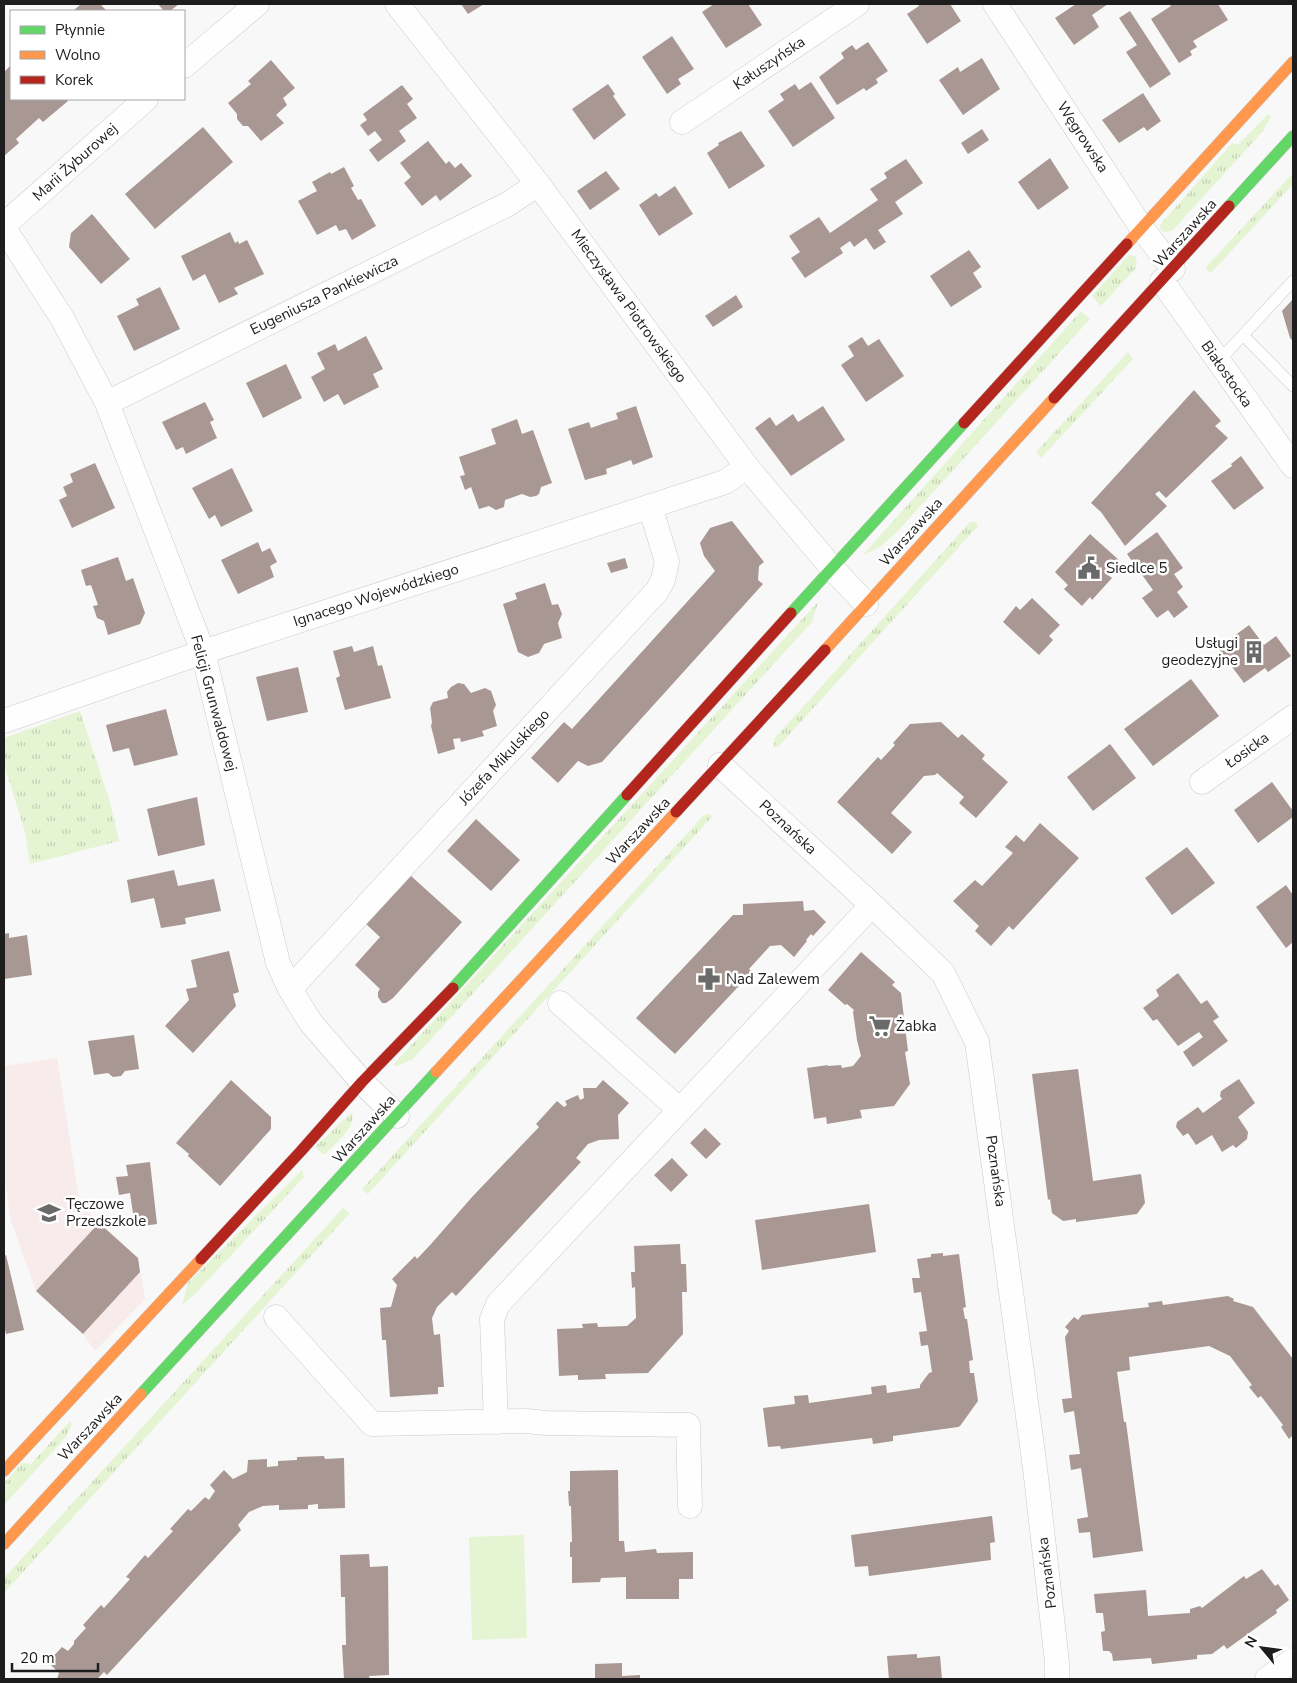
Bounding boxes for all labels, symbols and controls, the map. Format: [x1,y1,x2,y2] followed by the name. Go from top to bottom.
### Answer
[10,10,185,100] legend
[55,20,105,40] text: Płynnie
[729,32,809,94] street label: Kałuszyńska
[55,45,100,65] text: Wolno
[55,70,94,90] text: Korek
[1053,98,1113,176] street label: Węgrowska
[28,119,122,205] street label: Marii Żyburowej
[1149,194,1221,272] street label: Warszawska
[566,225,692,387] street label: Mieczysława Piotrowskiego
[247,250,401,340] street label: Eugeniusza Pankiewicza
[1197,337,1257,411] street label: Białostocka
[875,493,947,571] street label: Warszawska
[1076,555,1102,581] public building icon: Siedlce 5
[1106,558,1167,578] place label: Siedlce 5
[291,559,461,631] street label: Ignacego Wojewódzkiego
[186,633,242,773] street label: Felicji Grunwaldowej
[1162,633,1238,670] place label: Usługi geodezyjne
[1241,639,1267,665] building icon: Usługi geodezyjne
[454,705,554,810] street label: Józefa Mikulskiego
[1220,727,1273,773] street label: Łosicka
[601,793,675,869] street label: Warszawska
[755,795,821,859] street label: Poznańska
[696,966,722,992] pharmacy icon: Nad Zalewem
[726,969,820,989] place label: Nad Zalewem
[867,1013,893,1039] supermarket icon: Żabka
[896,1016,937,1036] place label: Żabka
[328,1090,400,1168] street label: Warszawska
[981,1134,1011,1208] street label: Poznańska
[66,1194,146,1231] place label: Tęczowe Przedszkole
[36,1200,62,1226] school or university icon: Tęczowe Przedszkole
[53,1389,127,1465] street label: Warszawska
[1033,1536,1061,1610] street label: Poznańska
[1237,1623,1287,1673] north arrow
[1240,1633,1262,1651] text: N
[12,1640,99,1672] scale bar
[20,1648,55,1668] text: 20 m

